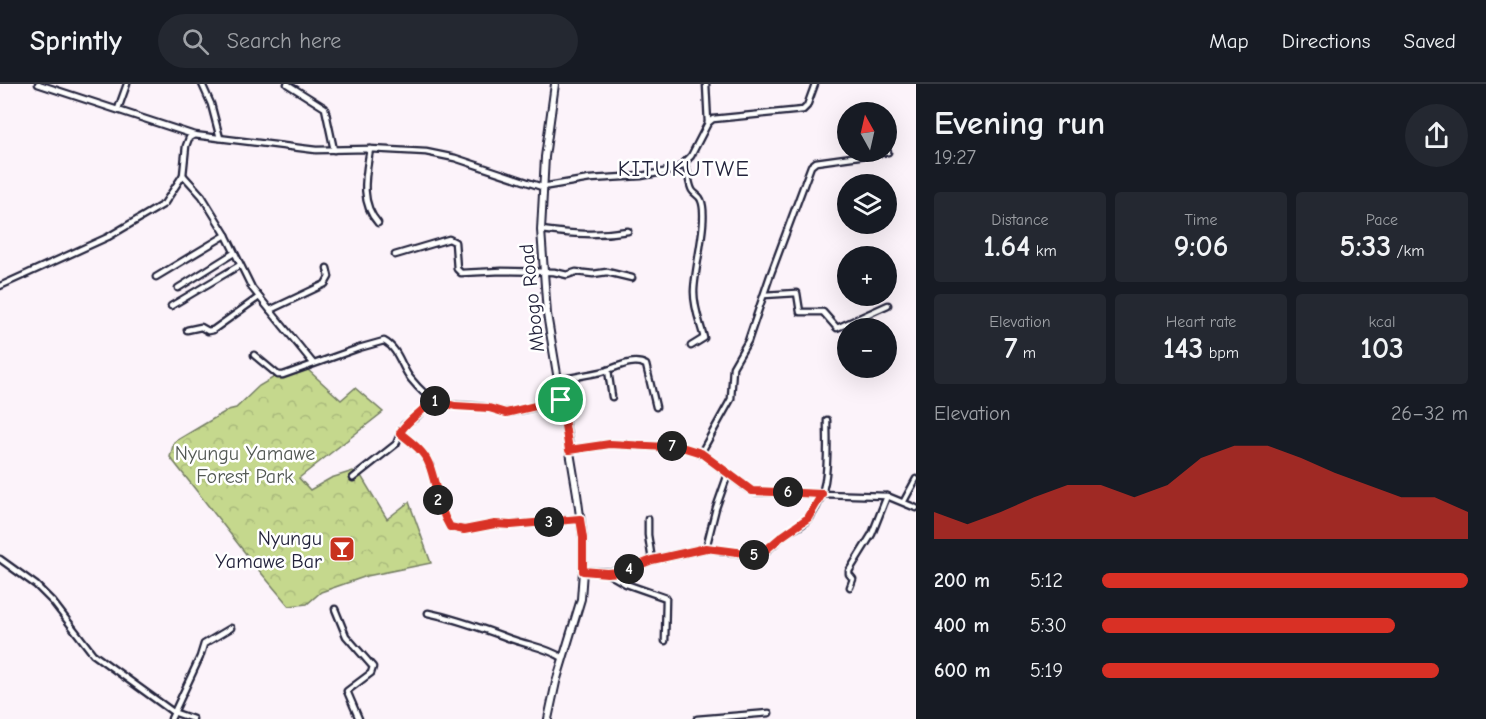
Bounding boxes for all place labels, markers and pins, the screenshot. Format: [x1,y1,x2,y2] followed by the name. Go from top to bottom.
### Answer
[535,374,586,425] pin
[420,386,450,416] pin: 1
[657,431,687,461] pin: 7
[773,477,803,507] pin: 6
[423,485,453,515] pin: 2
[534,507,564,537] pin: 3
[215,527,322,573] place label: Nyungu Yamawe Bar
[327,534,357,564] bar icon: Nyungu Yamawe Bar
[739,540,769,570] pin: 5
[614,554,644,584] pin: 4

